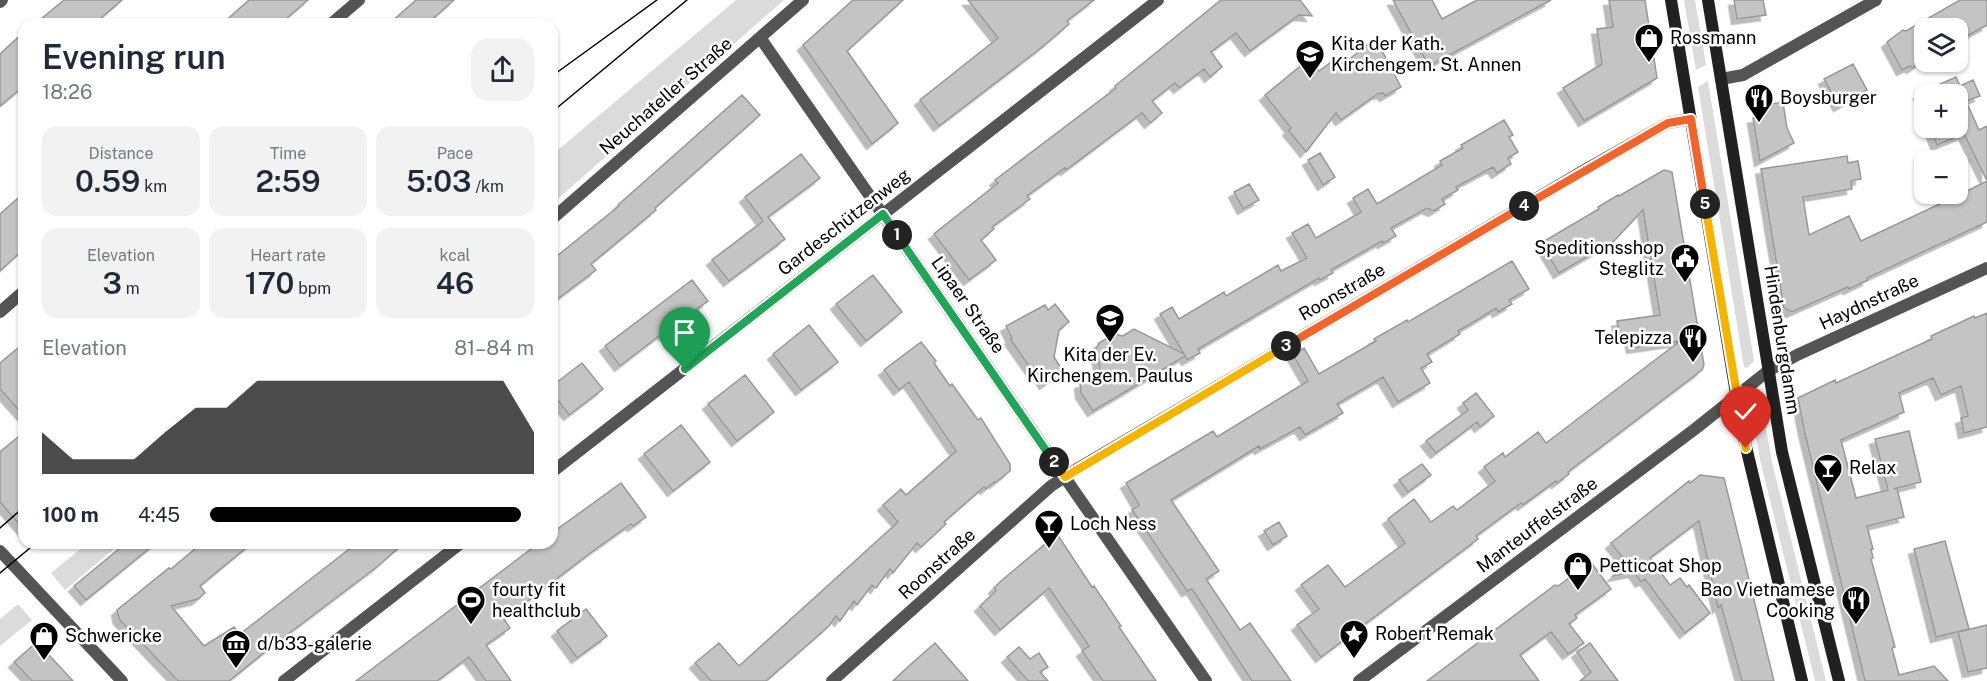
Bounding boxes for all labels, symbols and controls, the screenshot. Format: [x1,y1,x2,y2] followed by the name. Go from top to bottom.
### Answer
[1914,18,1968,204] map controls
[1914,18,1968,72] button: layers
[1633,22,1665,64] shop icon: Rossmann
[1670,27,1756,48] place label: Rossmann
[595,32,736,159] street label: Neuchateller Straße
[1331,33,1522,75] place label: Kita der Kath. Kirchengem. St. Annen
[42,38,225,76] text: Evening run
[471,38,534,101] button: share
[1294,38,1326,80] school or university icon: Kita der Kath. Kirchengem. St. Annen
[42,80,92,104] text: 18:26
[1743,82,1775,124] restaurant icon: Boysburger
[1914,84,1968,138] button: +
[1780,87,1877,108] place label: Boysburger
[89,144,153,163] text: Distance
[270,144,306,163] text: Time
[437,144,473,163] text: Pace
[1914,150,1968,204] button: −
[75,163,140,199] text: 0.59
[255,163,321,199] text: 2:59
[406,163,472,199] text: 5:03
[774,164,914,280] street label: Gardeschützenweg
[140,177,167,196] text: km
[472,177,504,196] text: /km
[1690,189,1720,219] pin: 5
[1509,191,1539,221] pin: 4
[1700,194,1710,213] text: 5
[1519,196,1529,215] text: 4
[882,220,912,250] pin: 1
[894,225,900,244] text: 1
[1534,237,1664,279] place label: Speditionsshop Steglitz
[1669,242,1701,284] public building icon: Speditionsshop Steglitz
[87,246,155,265] text: Elevation
[250,246,326,265] text: Heart rate
[440,246,470,265] text: kcal
[927,252,1010,357] street label: Lipaer Straße
[1295,258,1389,325] street label: Roonstraße
[1760,264,1805,416] street label: Hindenburgdamm
[102,265,122,301] text: 3
[245,265,294,301] text: 170
[436,265,474,301] text: 46
[1816,269,1922,334] street label: Haydnstraße
[122,279,140,298] text: m
[294,279,331,298] text: bpm
[1094,302,1126,344] school or university icon: Kita der Ev. Kirchengem. Paulus
[659,307,710,369] pin
[668,316,701,349] icon: arrive
[1677,322,1709,364] restaurant icon: Telepizza
[1594,327,1672,348] place label: Telepizza
[1271,331,1301,361] pin: 3
[42,336,127,360] text: Elevation
[454,336,534,360] text: 81–84 m
[1281,336,1291,355] text: 3
[1027,344,1193,386] place label: Kita der Ev. Kirchengem. Paulus
[1720,386,1771,448] pin
[1729,395,1762,428] icon: check
[1039,447,1069,477] pin: 2
[1049,452,1059,471] text: 2
[1812,452,1844,494] bar icon: Relax
[1849,457,1896,478] place label: Relax
[1472,472,1601,577] street label: Manteuffelstraße
[42,503,99,527] text: 100 m
[138,503,180,527] text: 4:45
[1033,508,1065,550] bar icon: Loch Ness
[1070,513,1156,534] place label: Loch Ness
[894,524,979,604] street label: Roonstraße
[1562,550,1594,592] shop icon: Petticoat Shop
[1599,555,1722,576] place label: Petticoat Shop
[492,579,581,621] place label: fourty fit healthclub
[1700,579,1835,621] place label: Bao Vietnamese Cooking
[455,584,487,626] sports icon: fourty fit healthclub
[1840,584,1872,626] restaurant icon: Bao Vietnamese Cooking
[1338,618,1370,660] place icon: Robert Remak
[28,620,60,662] shop icon: Schwericke
[1375,623,1494,644] place label: Robert Remak
[65,625,162,646] place label: Schwericke
[220,628,252,670] museum icon: d/b33-galerie
[257,633,372,654] place label: d/b33-galerie

